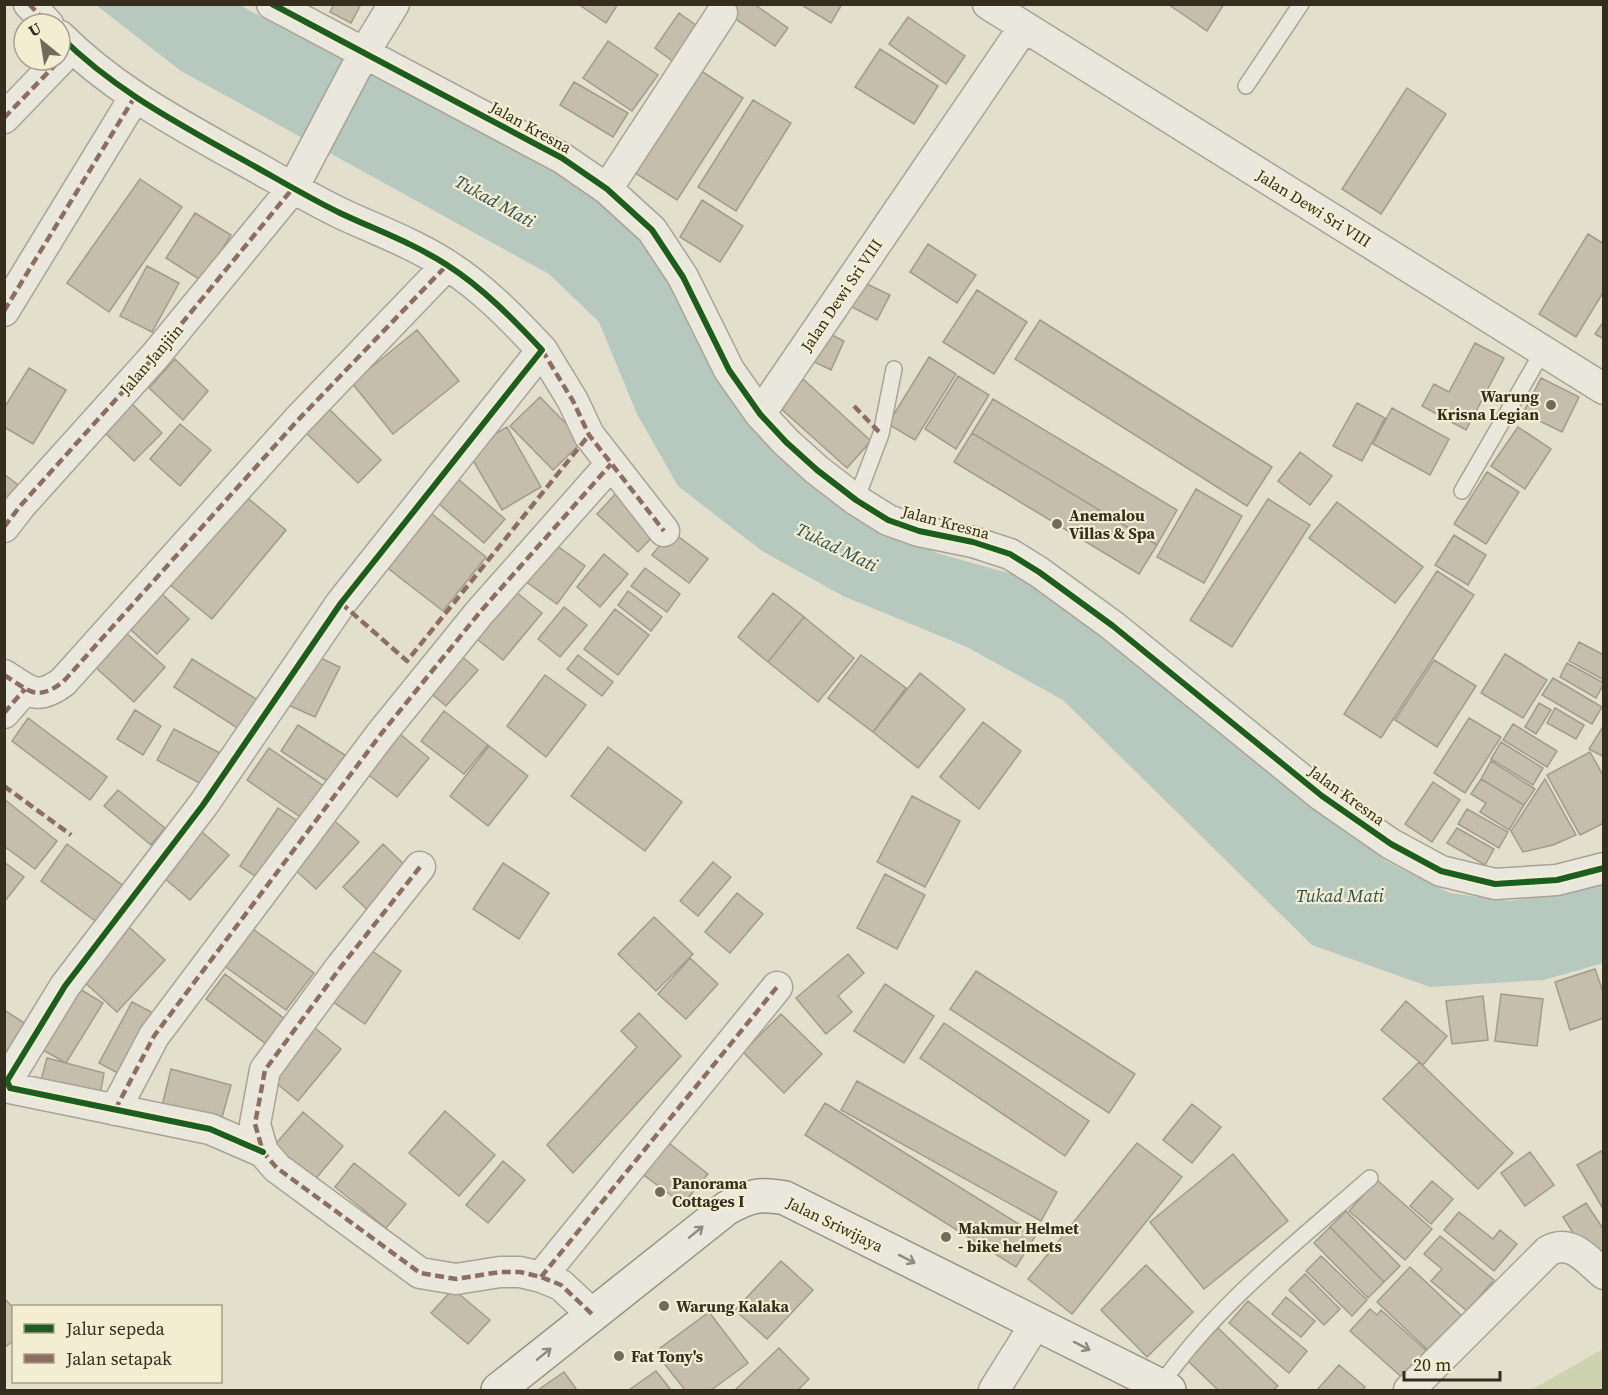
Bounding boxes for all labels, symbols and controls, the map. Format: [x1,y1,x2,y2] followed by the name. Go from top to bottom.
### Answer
[12,12,72,72] north arrow
[24,16,45,41] text: U
[485,95,576,159] street label: Jalan Kresna
[1252,163,1376,252] street label: Jalan Dewi Sri VIII
[450,169,540,234] water label: Tukad Mati
[795,234,887,356] street label: Jalan Dewi Sri VIII
[114,319,188,400] street label: Jalan Janjiin
[1437,385,1539,425] place label: Warung Krisna Legian
[1544,398,1558,412] marker: Warung Krisna Legian
[899,499,993,544] street label: Jalan Kresna
[1069,504,1156,544] place label: Anemalou Villas & Spa
[792,516,883,578] water label: Tukad Mati
[1050,517,1064,531] marker: Anemalou Villas & Spa
[1303,759,1391,831] street label: Jalan Kresna
[1296,883,1385,908] water label: Tukad Mati
[672,1172,748,1212] place label: Panorama Cottages I
[653,1185,667,1199] marker: Panorama Cottages I
[782,1191,888,1257] street label: Jalan Sriwijaya
[958,1217,1079,1257] place label: Makmur Helmet - bike helmets
[688,1226,704,1239] one-way arrow
[939,1230,953,1244] marker: Makmur Helmet - bike helmets
[898,1254,916,1265] one-way arrow
[676,1295,789,1317] place label: Warung Kalaka
[657,1299,671,1313] marker: Warung Kalaka
[12,1305,222,1383] legend
[65,1316,165,1341] text: Jalur sepeda
[1072,1341,1090,1353] one-way arrow
[1404,1344,1500,1382] scale bar
[631,1345,703,1367] place label: Fat Tony's
[65,1346,172,1371] text: Jalan setapak
[536,1347,551,1361] one-way arrow
[612,1349,626,1363] marker: Fat Tony's
[1413,1352,1451,1377] text: 20 m

